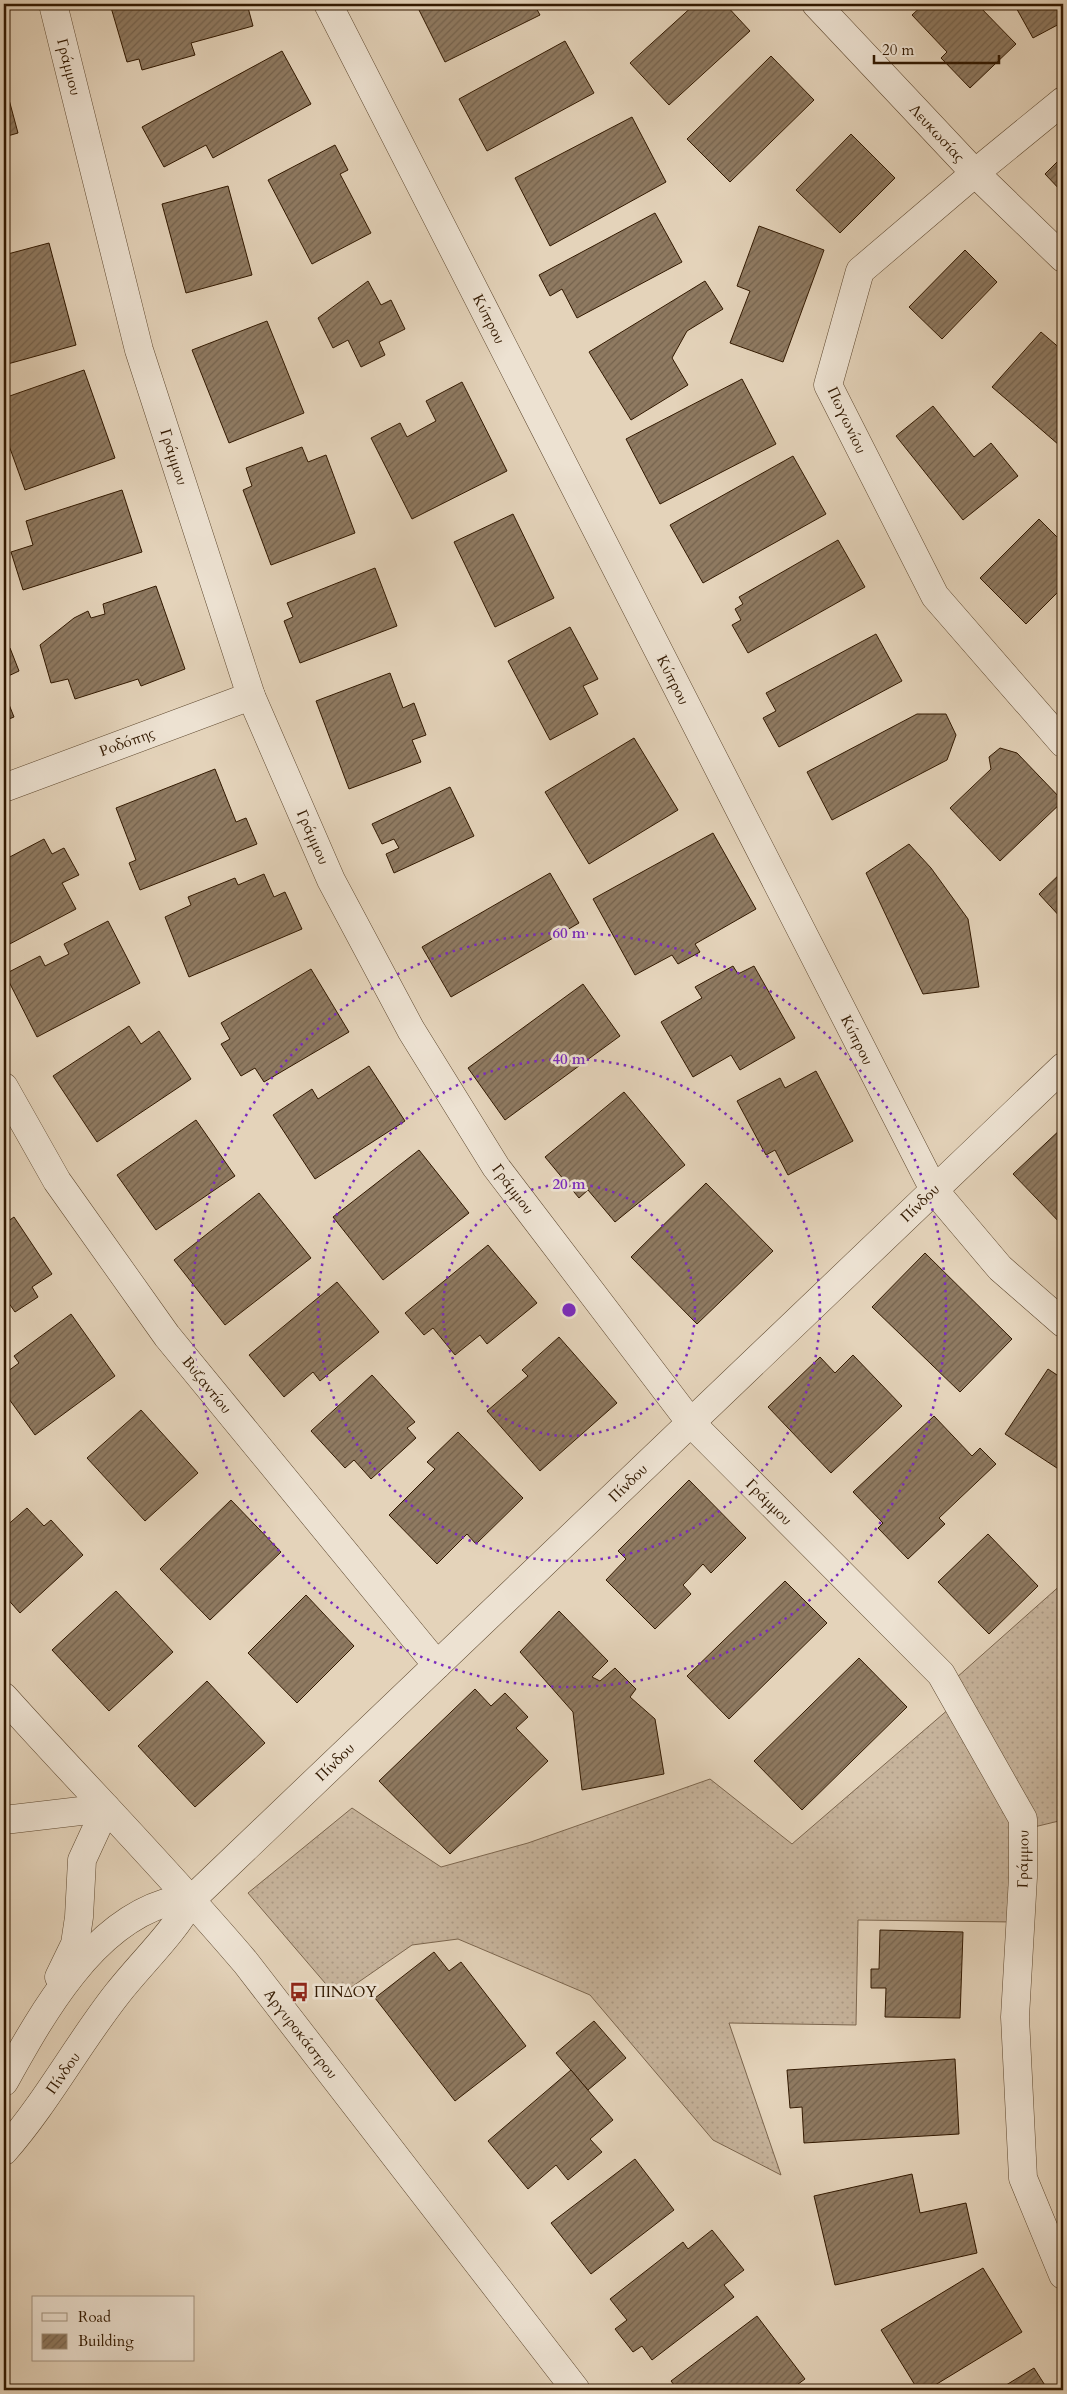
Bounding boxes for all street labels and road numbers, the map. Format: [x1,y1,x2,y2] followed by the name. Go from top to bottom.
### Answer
[52,36,86,98] street label: Γράμμου
[905,100,970,167] street label: Λευκωσίας
[468,291,510,347] street label: Κύπρου
[823,383,871,457] street label: Πωγωνίου
[155,426,193,488] street label: Γράμμου
[652,652,694,708] street label: Κύπρου
[96,723,158,761] street label: Ροδόπης
[292,806,334,868] street label: Γράμμου
[836,1012,878,1068] street label: Κύπρου
[487,1160,539,1218] street label: Γράμμου
[896,1179,944,1227] street label: Πίνδου
[178,1352,236,1418] street label: Βυζαντίου
[604,1459,652,1507] street label: Πίνδου
[741,1474,797,1530] street label: Γράμμου
[311,1738,359,1786] street label: Πίνδου
[1012,1830,1034,1888] street label: Γράμμου
[260,1985,343,2083] street label: Αργυροκάστρου
[41,2048,85,2098] street label: Πίνδου

